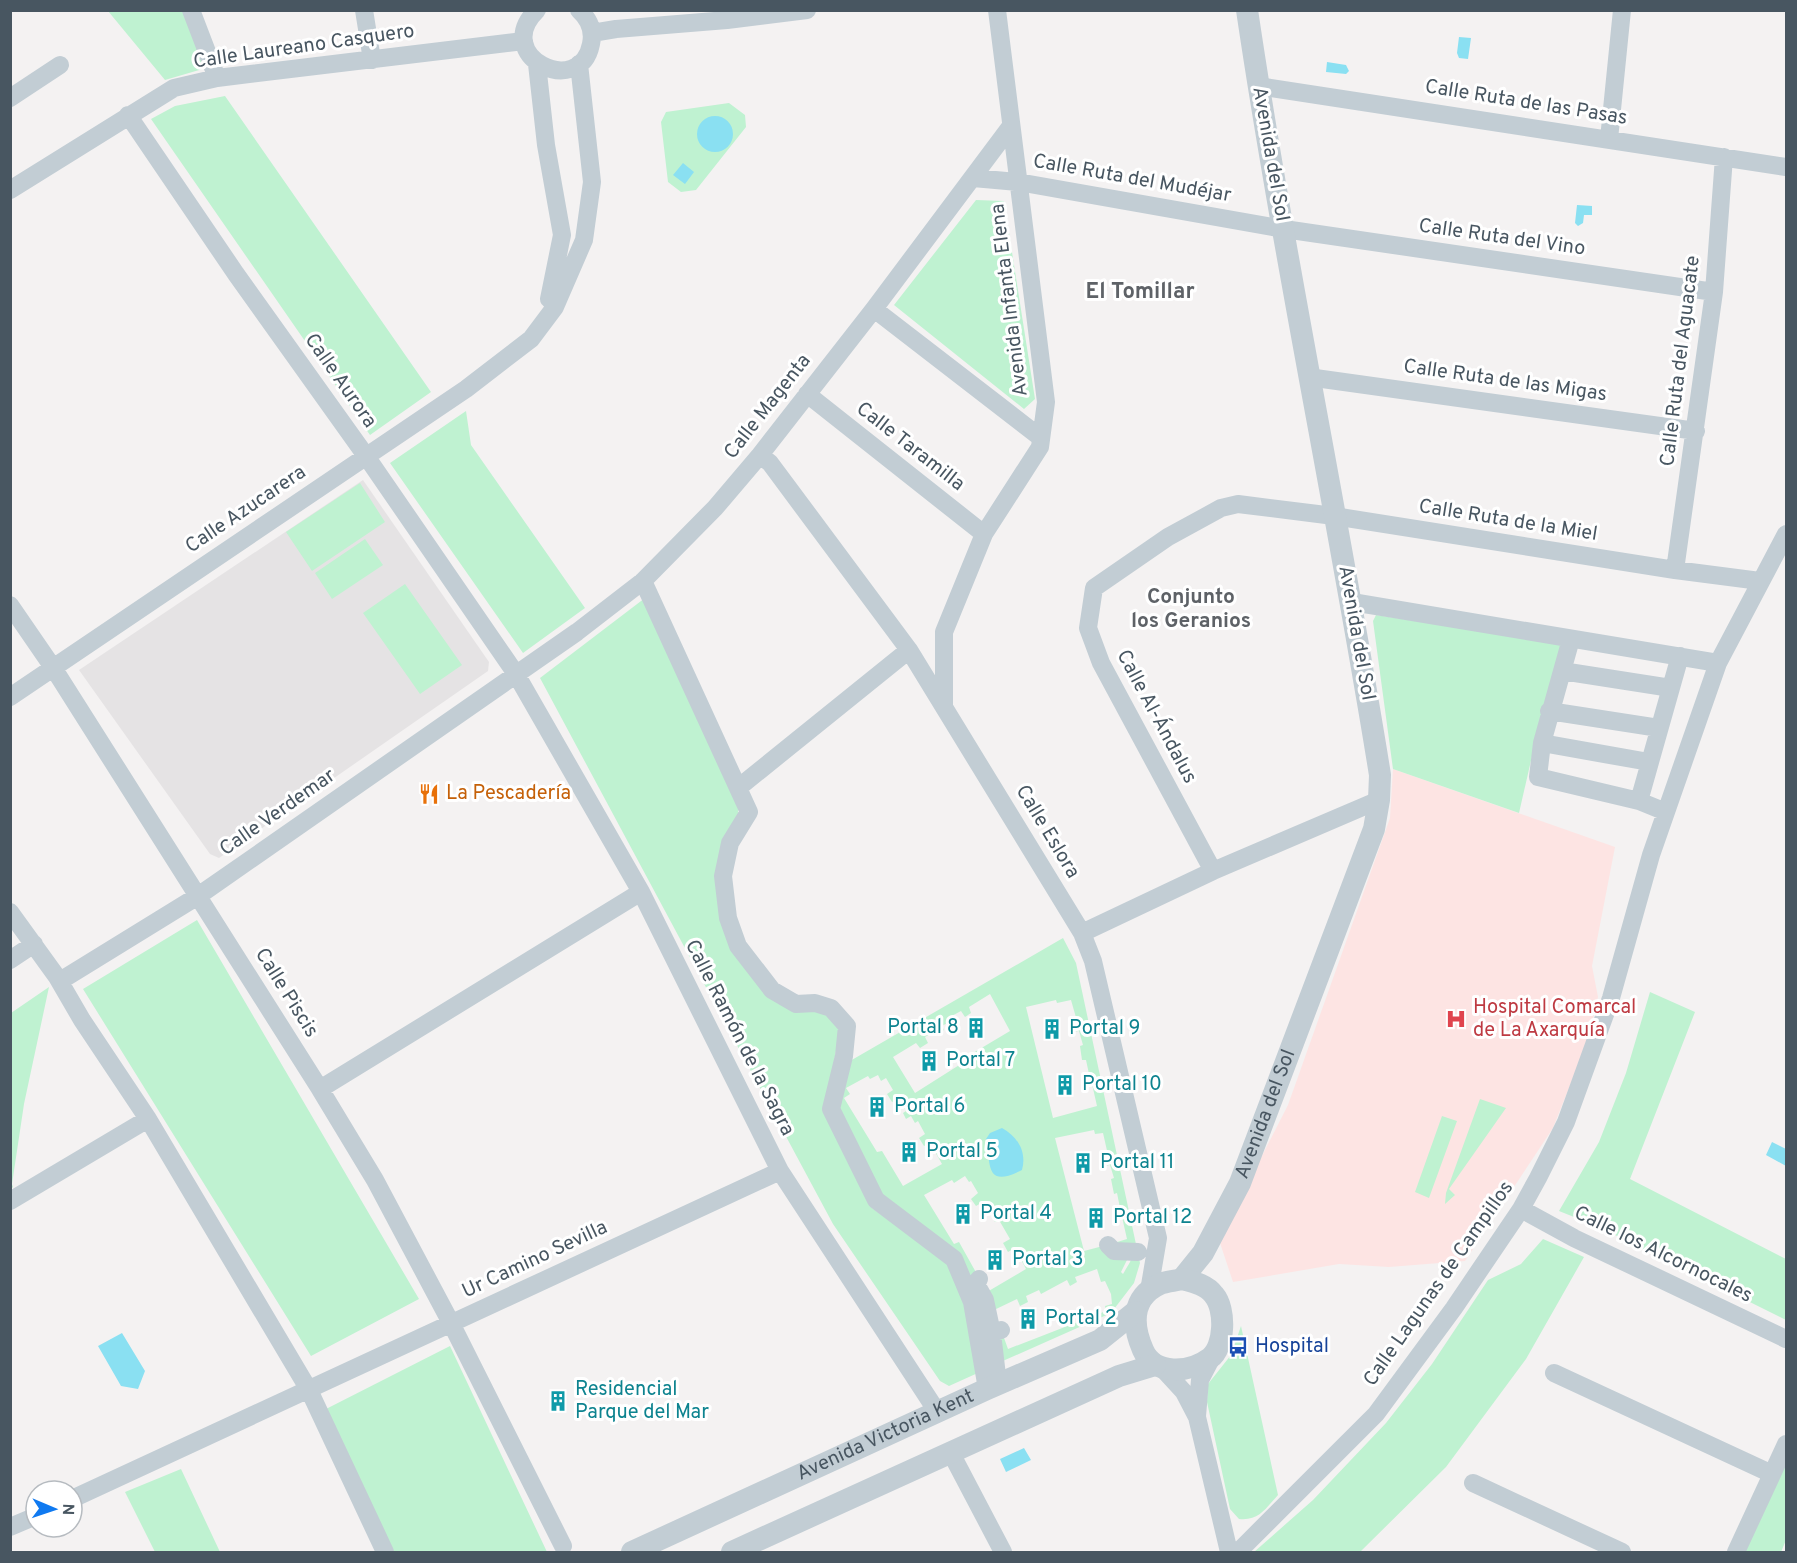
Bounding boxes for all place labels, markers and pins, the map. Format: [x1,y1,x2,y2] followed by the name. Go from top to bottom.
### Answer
[446,781,571,807] place label: La Pescadería
[417,782,441,806] restaurant icon: La Pescadería
[1473,995,1636,1044] place label: Hospital Comarcal de La Axarquía
[1444,1007,1468,1031] hospital icon: Hospital Comarcal de La Axarquía
[887,1015,959,1041] place label: Portal 8
[964,1016,988,1040] building icon: Portal 8
[1069,1016,1141,1042] place label: Portal 9
[1040,1017,1064,1041] building icon: Portal 9
[946,1048,1015,1074] place label: Portal 7
[917,1049,941,1073] building icon: Portal 7
[1082,1072,1162,1098] place label: Portal 10
[1053,1073,1077,1097] building icon: Portal 10
[894,1094,966,1120] place label: Portal 6
[865,1095,889,1119] building icon: Portal 6
[926,1139,998,1165] place label: Portal 5
[897,1140,921,1164] building icon: Portal 5
[1100,1150,1175,1176] place label: Portal 11
[1071,1151,1095,1175] building icon: Portal 11
[980,1201,1052,1227] place label: Portal 4
[951,1202,975,1226] building icon: Portal 4
[1113,1205,1192,1231] place label: Portal 12
[1084,1206,1108,1230] building icon: Portal 12
[1012,1247,1084,1273] place label: Portal 3
[983,1248,1007,1272] building icon: Portal 3
[1045,1306,1117,1332] place label: Portal 2
[1016,1307,1040,1331] building icon: Portal 2
[1255,1334,1329,1360] place label: Hospital
[1226,1335,1250,1359] bus stop icon: Hospital
[575,1377,709,1426] place label: Residencial Parque del Mar
[546,1389,570,1413] building icon: Residencial Parque del Mar

